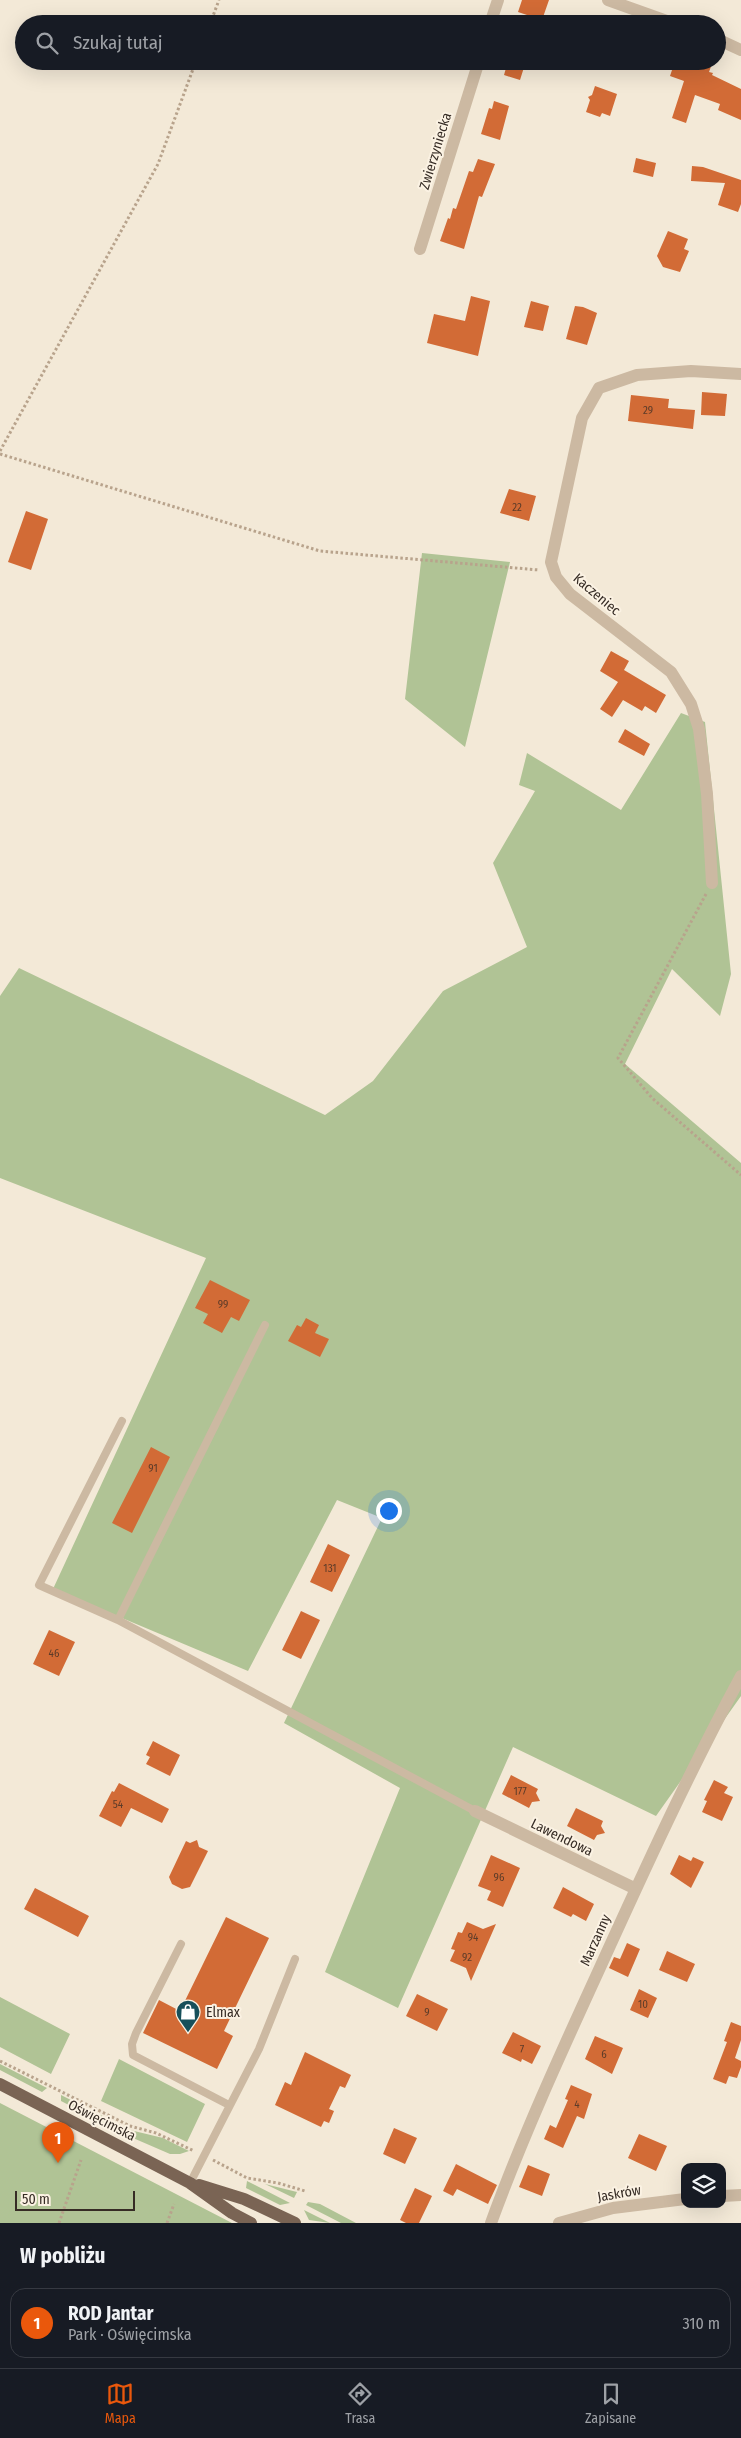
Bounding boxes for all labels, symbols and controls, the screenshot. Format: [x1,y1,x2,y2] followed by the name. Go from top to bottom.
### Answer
[15,15,726,70] search box
[33,29,61,57] icon: search
[73,31,163,54] text: Szukaj tutaj
[416,110,455,192] street label: Zwierzyniecka
[643,404,653,417] house number: 29
[512,501,522,514] house number: 22
[570,570,624,619] street label: Kaczeniec
[218,1298,228,1311] house number: 99
[148,1462,158,1475] house number: 91
[376,1498,402,1524] your location
[323,1562,337,1575] house number: 131
[49,1647,60,1660] house number: 46
[513,1785,527,1798] house number: 177
[113,1798,124,1811] house number: 54
[528,1815,596,1860] street label: Lawendowa
[494,1871,505,1884] house number: 96
[577,1911,615,1969] street label: Marzanny
[468,1931,479,1944] house number: 94
[462,1951,472,1964] house number: 92
[638,1998,648,2011] house number: 10
[175,1999,201,2033] shop icon: Elmax
[206,2004,241,2021] place label: Elmax
[424,2006,430,2019] house number: 9
[520,2043,525,2056] house number: 7
[601,2048,607,2061] house number: 6
[65,2096,139,2145] street label: Oświęcimska
[574,2098,580,2111] house number: 4
[42,2122,74,2163] pin: 1
[681,2163,726,2208] map controls
[681,2163,726,2208] button: layers
[596,2181,642,2206] street label: Jaskrów
[15,2188,135,2211] scale bar
[22,2191,50,2208] text: 50 m
[20,2243,105,2269] text: W pobliżu
[68,2302,153,2325] text: ROD Jantar
[34,2314,40,2333] text: 1
[683,2314,720,2333] text: 310 m
[68,2325,192,2344] text: Park · Oświęcimska
[105,2380,136,2427] tab: Mapa
[345,2380,375,2427] tab: Trasa
[585,2380,636,2427] tab: Zapisane

